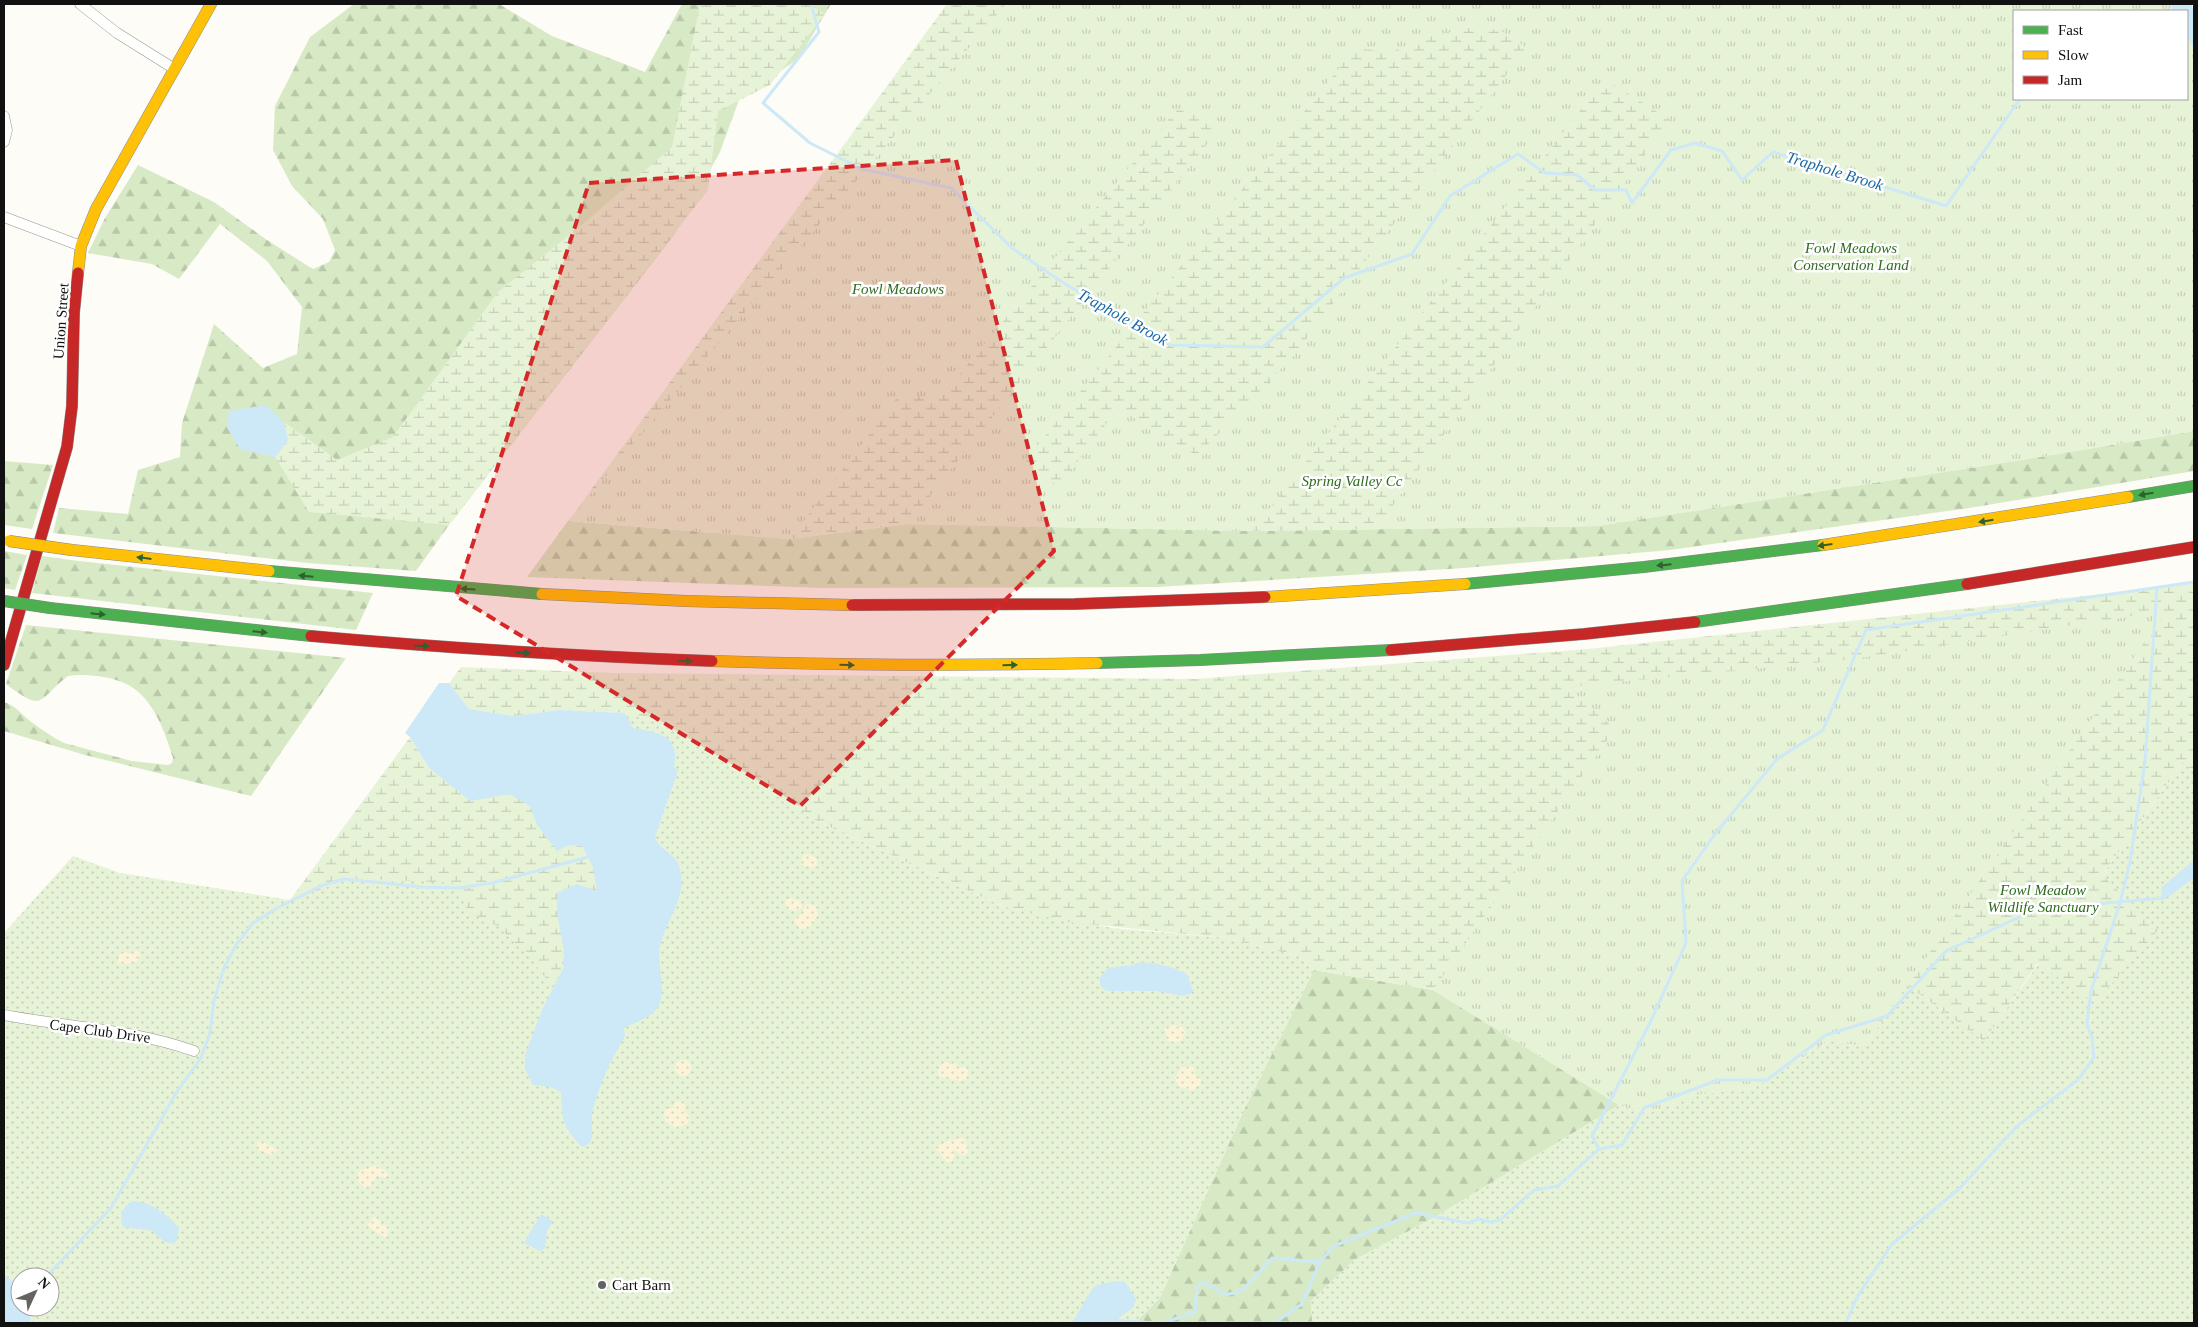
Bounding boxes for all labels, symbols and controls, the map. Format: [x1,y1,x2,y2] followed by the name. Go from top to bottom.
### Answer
[2013,10,2188,100] legend
[2058,22,2084,38] text: Fast
[2058,47,2089,63] text: Slow
[2058,72,2082,88] text: Jam
[1784,148,1886,195] water label: Traphole Brook
[1793,240,1909,273] park label: Fowl Meadows Conservation Land
[851,281,944,297] park label: Fowl Meadows
[50,282,72,360] street label: Union Street
[1075,285,1172,350] water label: Traphole Brook
[1302,473,1403,489] park label: Spring Valley Cc
[2138,491,2154,499] one-way arrow
[1978,517,1994,525] one-way arrow
[1817,541,1833,549] one-way arrow
[136,554,152,562] one-way arrow
[1656,561,1672,569] one-way arrow
[298,571,314,579] one-way arrow
[460,585,476,593] one-way arrow
[91,610,107,618] one-way arrow
[252,628,268,636] one-way arrow
[414,642,430,650] one-way arrow
[515,650,531,658] one-way arrow
[677,657,693,665] one-way arrow
[840,661,856,669] one-way arrow
[1002,661,1018,669] one-way arrow
[1987,882,2099,915] park label: Fowl Meadow Wildlife Sanctuary
[49,1016,152,1046] street label: Cape Club Drive
[10,1267,60,1317] north arrow
[35,1274,53,1292] text: N
[612,1277,671,1293] place label: Cart Barn
[596,1279,608,1291] marker: Cart Barn

